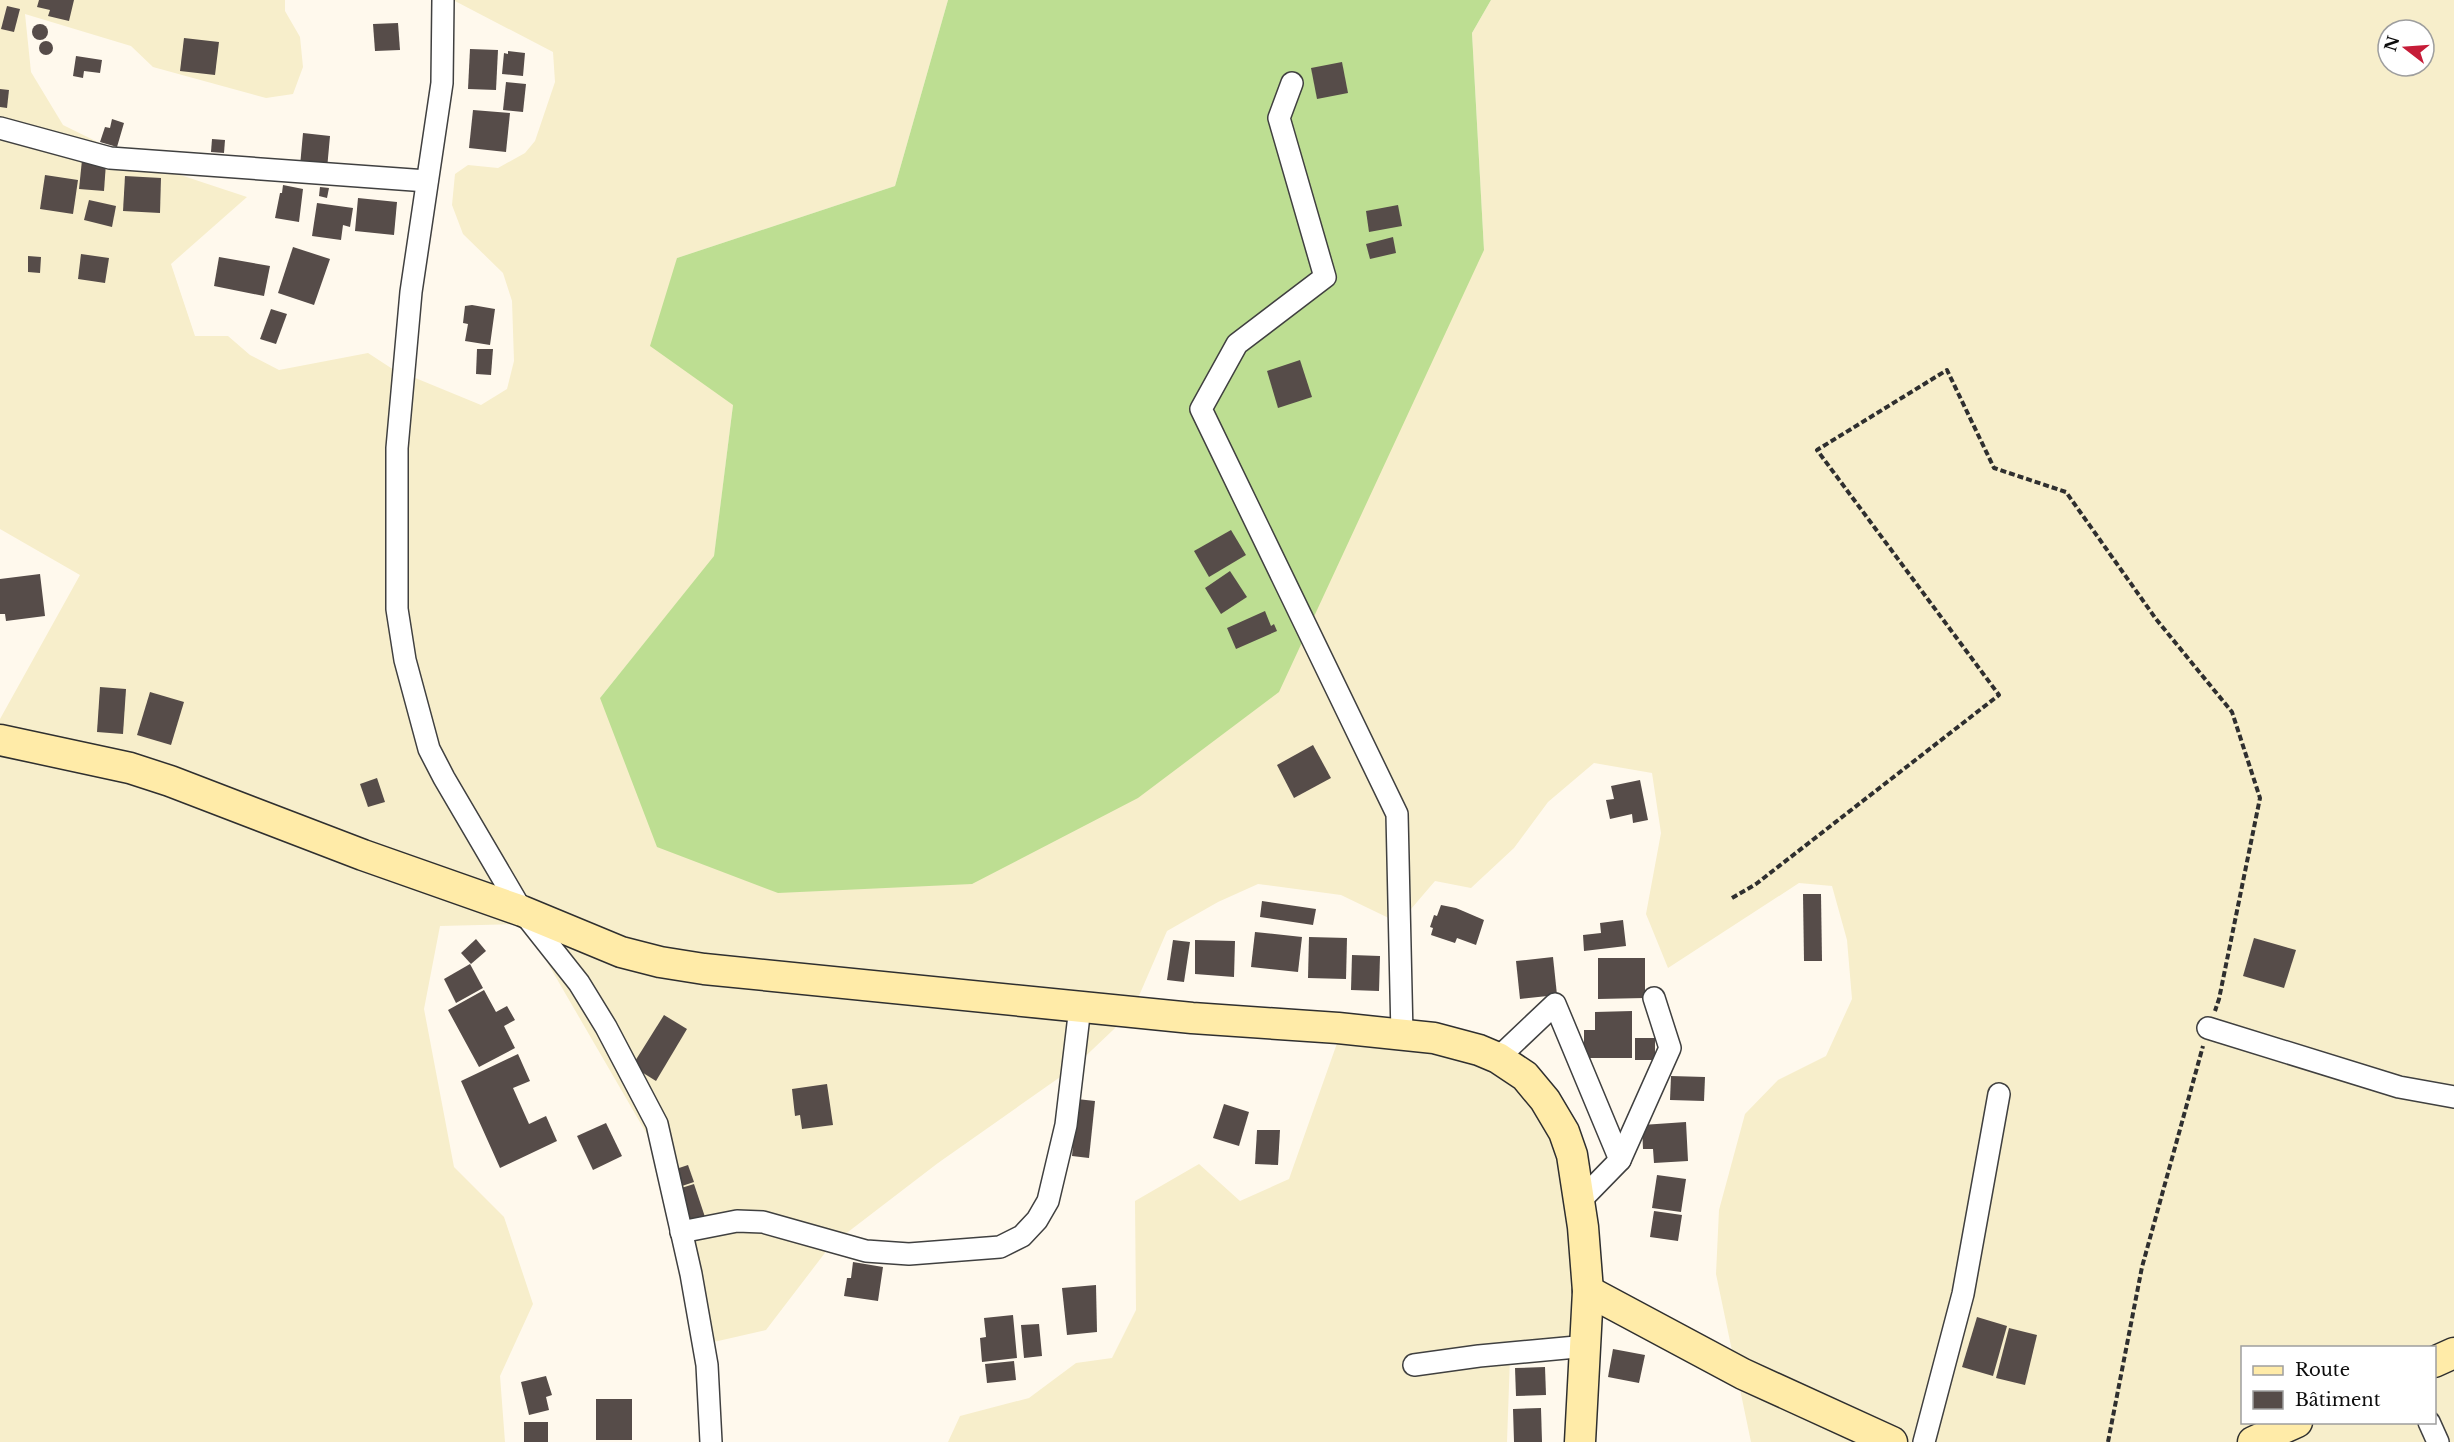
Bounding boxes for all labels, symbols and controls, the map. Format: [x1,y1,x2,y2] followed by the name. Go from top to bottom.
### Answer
[2376,18,2436,78] north arrow
[2380,33,2403,54] text: N
[2241,1346,2436,1424] legend
[2295,1359,2350,1381] text: Route
[2295,1389,2381,1411] text: Bâtiment

